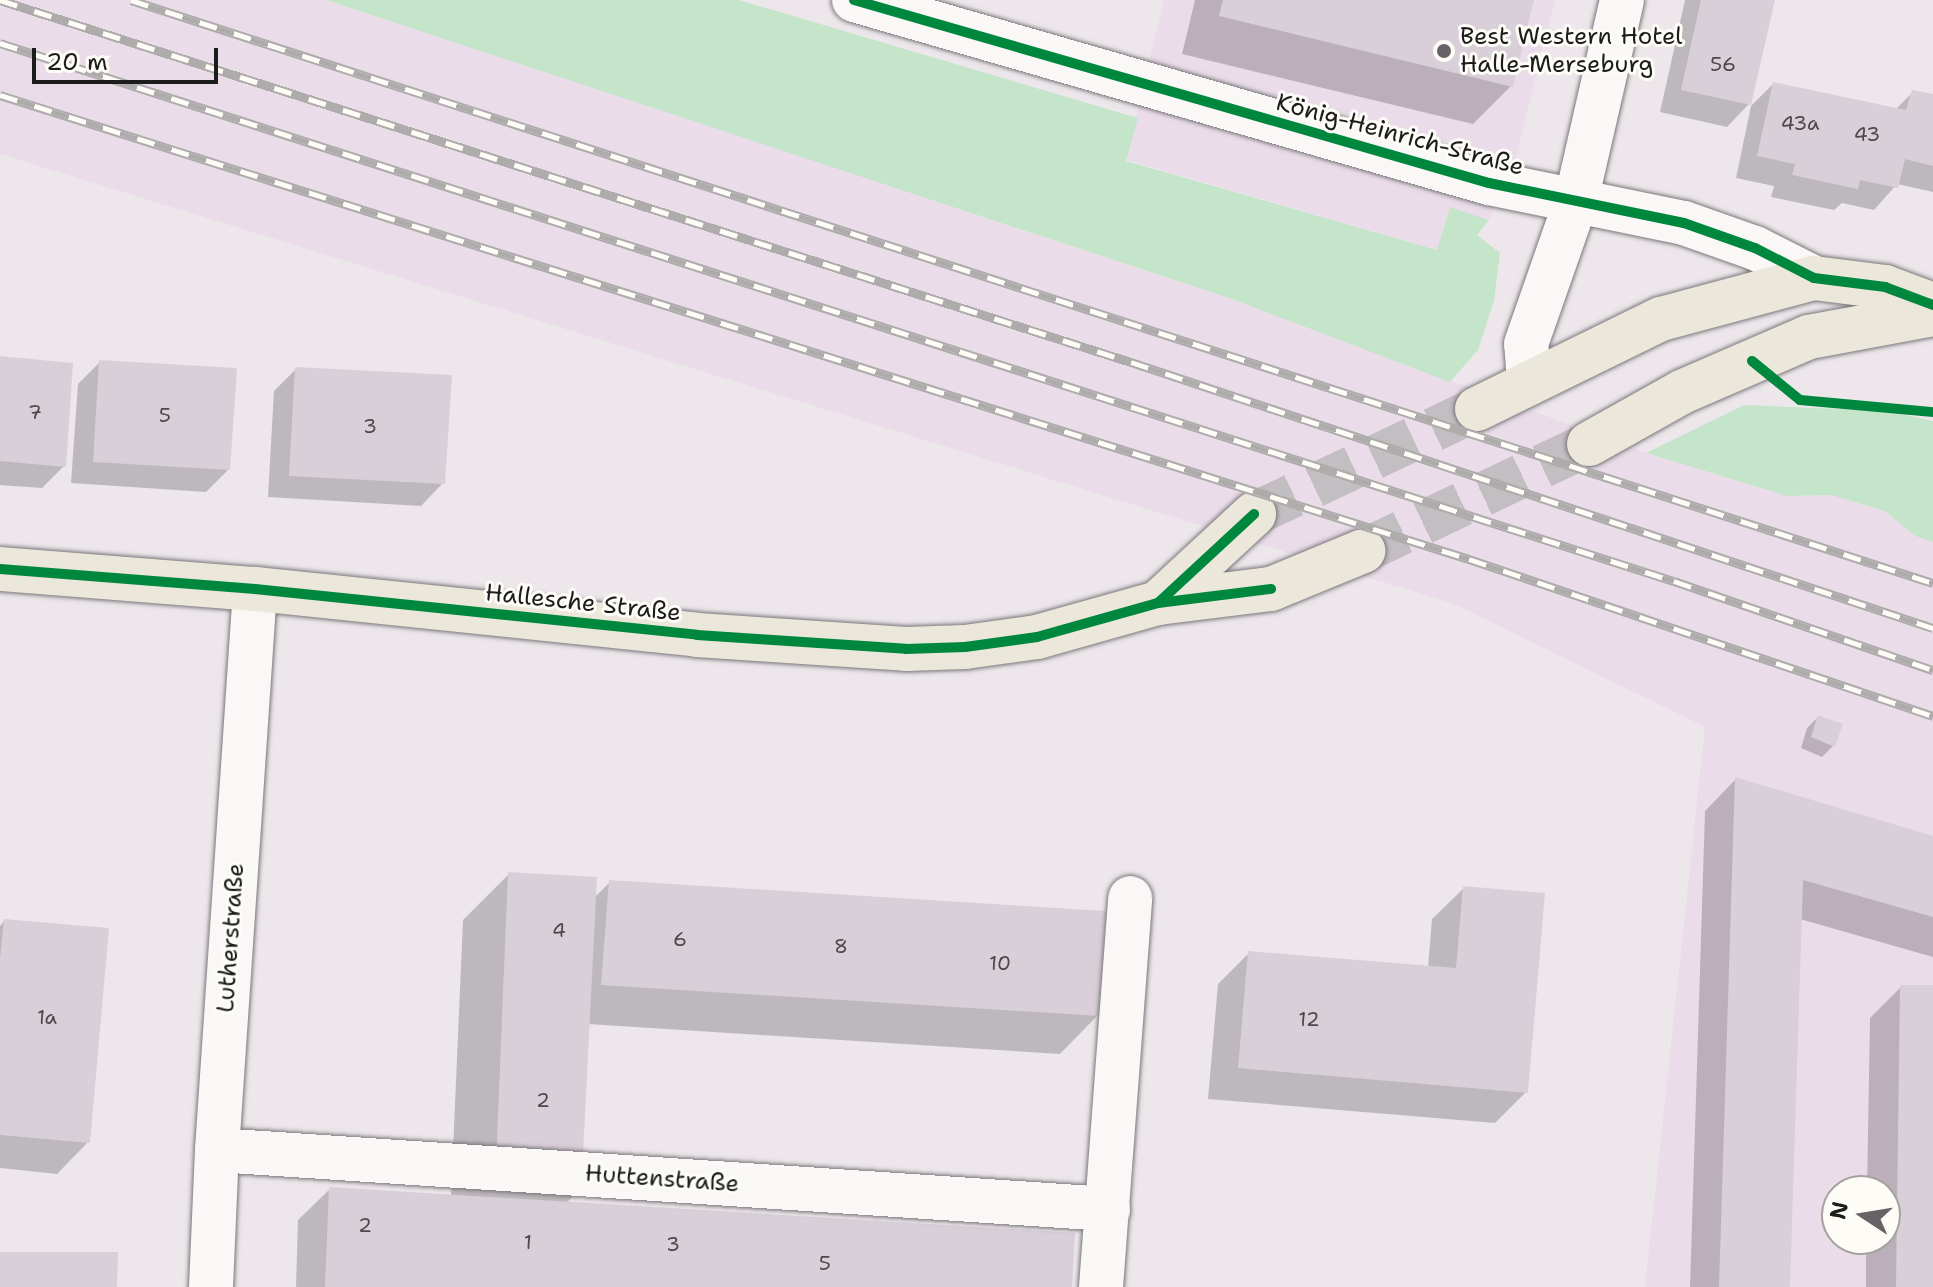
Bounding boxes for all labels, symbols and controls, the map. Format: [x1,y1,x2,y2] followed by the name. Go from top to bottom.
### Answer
[1460,23,1683,79] place label: Best Western Hotel Halle-Merseburg
[36,32,222,82] scale bar
[1435,42,1453,60] marker: Best Western Hotel Halle-Merseburg
[46,46,108,78] text: 20 m
[1710,52,1736,76] house number: 56
[1273,88,1527,182] street label: König-Heinrich-Straße
[1781,111,1819,135] house number: 43a
[1854,122,1880,146] house number: 43
[28,400,42,424] house number: 7
[159,403,171,427] house number: 5
[363,414,377,438] house number: 3
[484,578,682,628] street label: Hallesche Straße
[211,862,251,1014] street label: Lutherstraße
[552,918,566,942] house number: 4
[673,927,687,951] house number: 6
[834,934,848,958] house number: 8
[989,951,1011,975] house number: 10
[37,1005,57,1029] house number: 1a
[1298,1007,1320,1031] house number: 12
[536,1088,550,1112] house number: 2
[584,1159,740,1199] street label: Huttenstraße
[1821,1175,1901,1255] north arrow
[1823,1199,1855,1222] text: N
[358,1213,372,1237] house number: 2
[524,1230,532,1254] house number: 1
[666,1232,680,1256] house number: 3
[819,1251,831,1275] house number: 5

